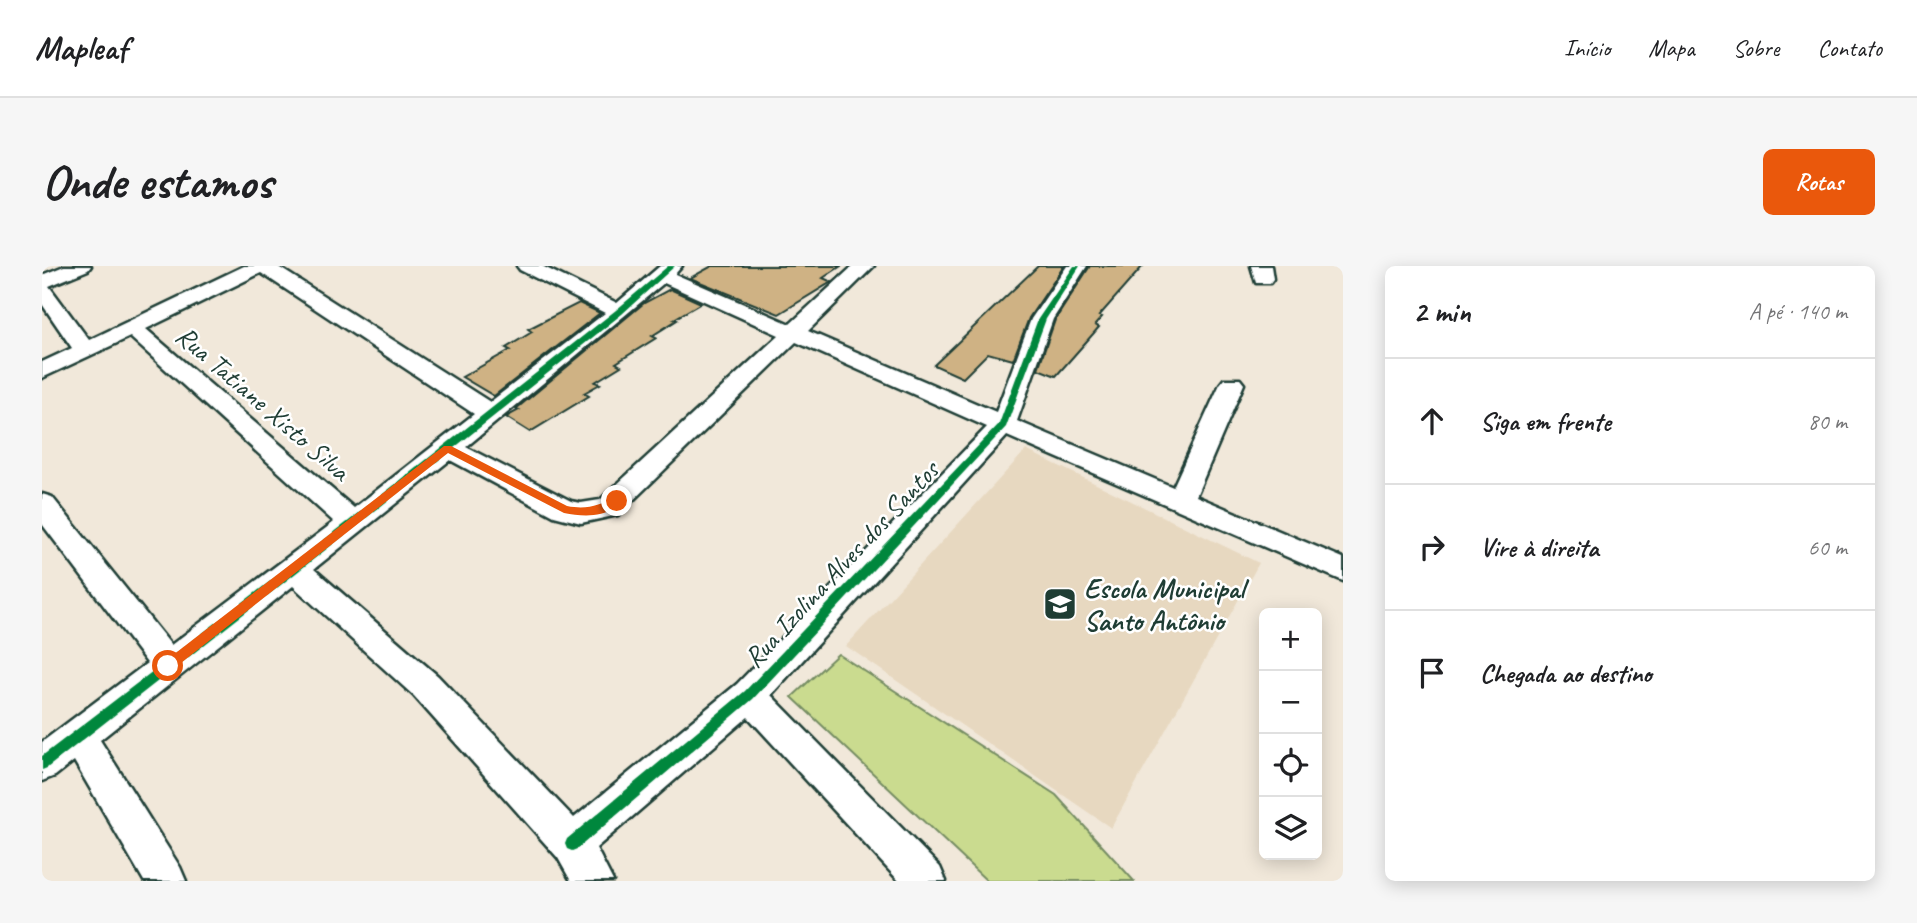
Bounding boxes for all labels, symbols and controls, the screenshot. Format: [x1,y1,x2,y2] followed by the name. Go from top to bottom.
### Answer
[35,27,127,69] text: Mapleaf
[1564,33,1610,63] text: Início
[1648,33,1695,63] text: Mapa
[1733,33,1779,63] text: Sobre
[1817,33,1882,63] text: Contato
[1763,149,1875,215] button: Rotas
[42,151,272,213] text: Onde estamos
[1413,293,1470,331] text: 2 min
[1749,297,1847,326] text: A pé · 140 m
[169,318,359,489] street label: Rua Tatiane Xisto Silva
[1413,402,1451,440] icon: ahead
[1480,405,1611,438] text: Siga em frente
[1808,407,1847,436] text: 80 m
[736,451,948,675] street label: Rua Izolina Alves dos Santos
[601,485,632,516] route end
[1413,528,1451,566] icon: right
[1480,531,1599,564] text: Vire à direita
[1808,533,1847,562] text: 60 m
[1084,571,1250,638] place label: Escola Municipal Santo Antônio
[1041,585,1079,623] school or university icon: Escola Municipal Santo Antônio
[1259,608,1322,860] map controls
[1259,608,1322,671] button: +
[152,650,183,681] route start
[1413,654,1451,692] icon: arrive
[1480,657,1652,690] text: Chegada ao destino
[1259,671,1322,734] button: −
[1259,734,1322,797] button: locate
[1259,797,1322,860] button: layers

